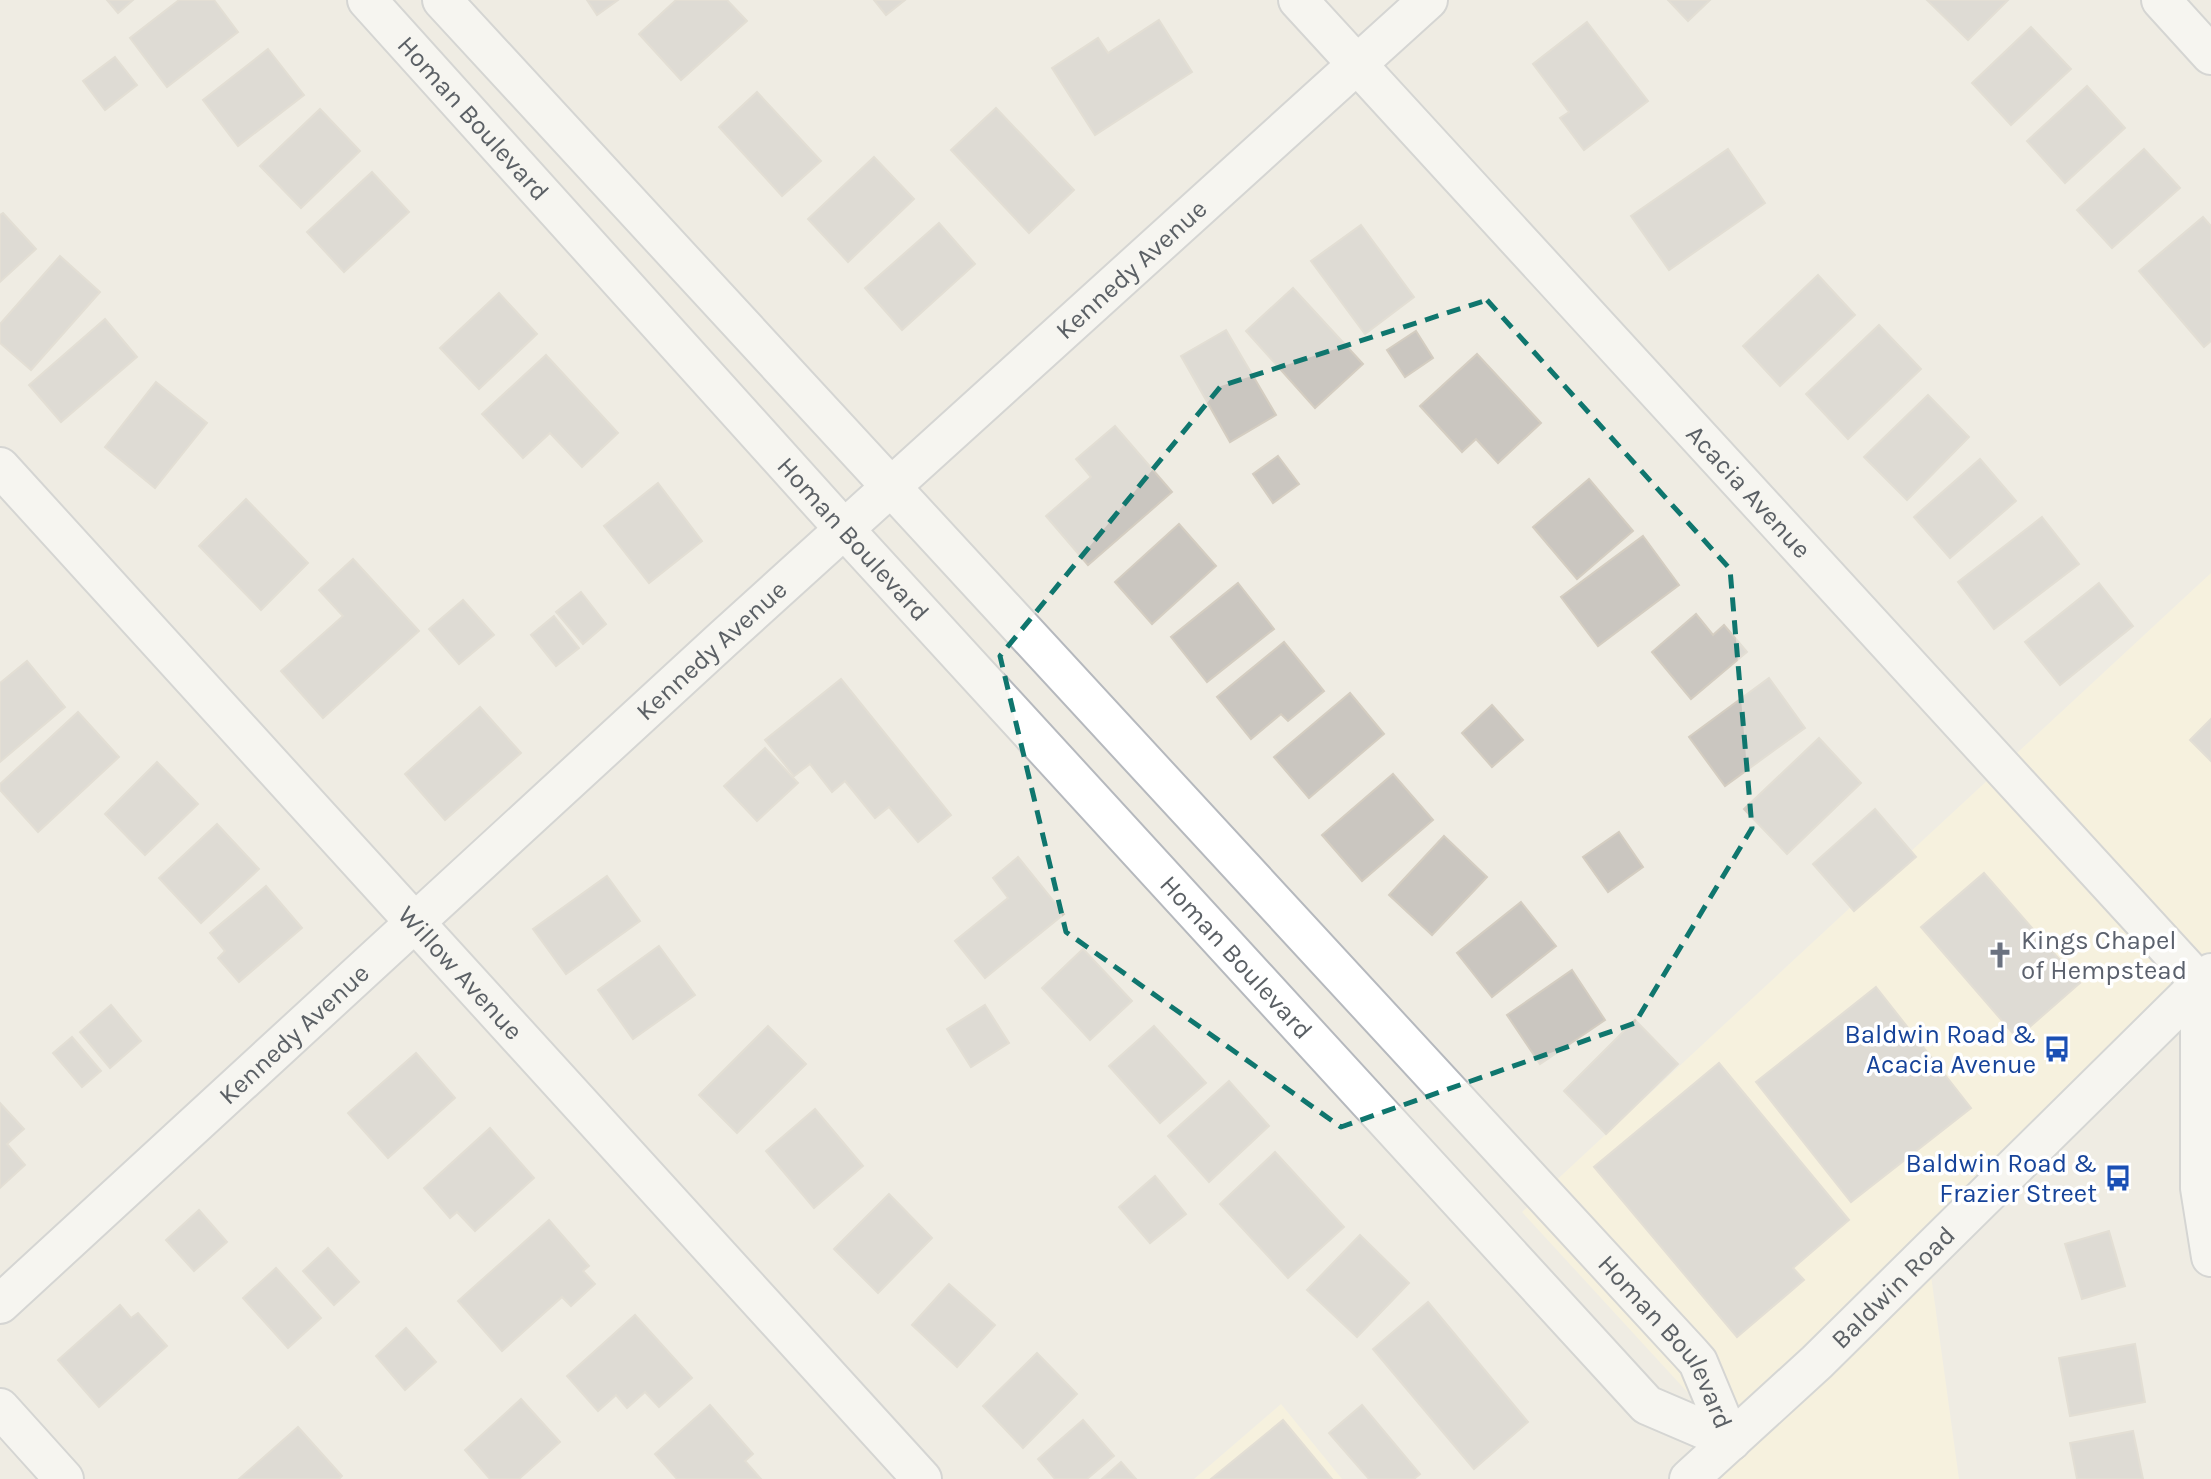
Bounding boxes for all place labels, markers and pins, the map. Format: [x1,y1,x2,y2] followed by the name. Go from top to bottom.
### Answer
[2021,925,2187,986] place label: Kings Chapel of Hempstead
[1985,940,2015,970] church icon: Kings Chapel of Hempstead
[1845,1019,2036,1080] place label: Baldwin Road & Acacia Avenue
[2042,1034,2072,1064] bus stop icon: Baldwin Road & Acacia Avenue
[1906,1148,2097,1209] place label: Baldwin Road & Frazier Street
[2103,1163,2133,1193] bus stop icon: Baldwin Road & Frazier Street

